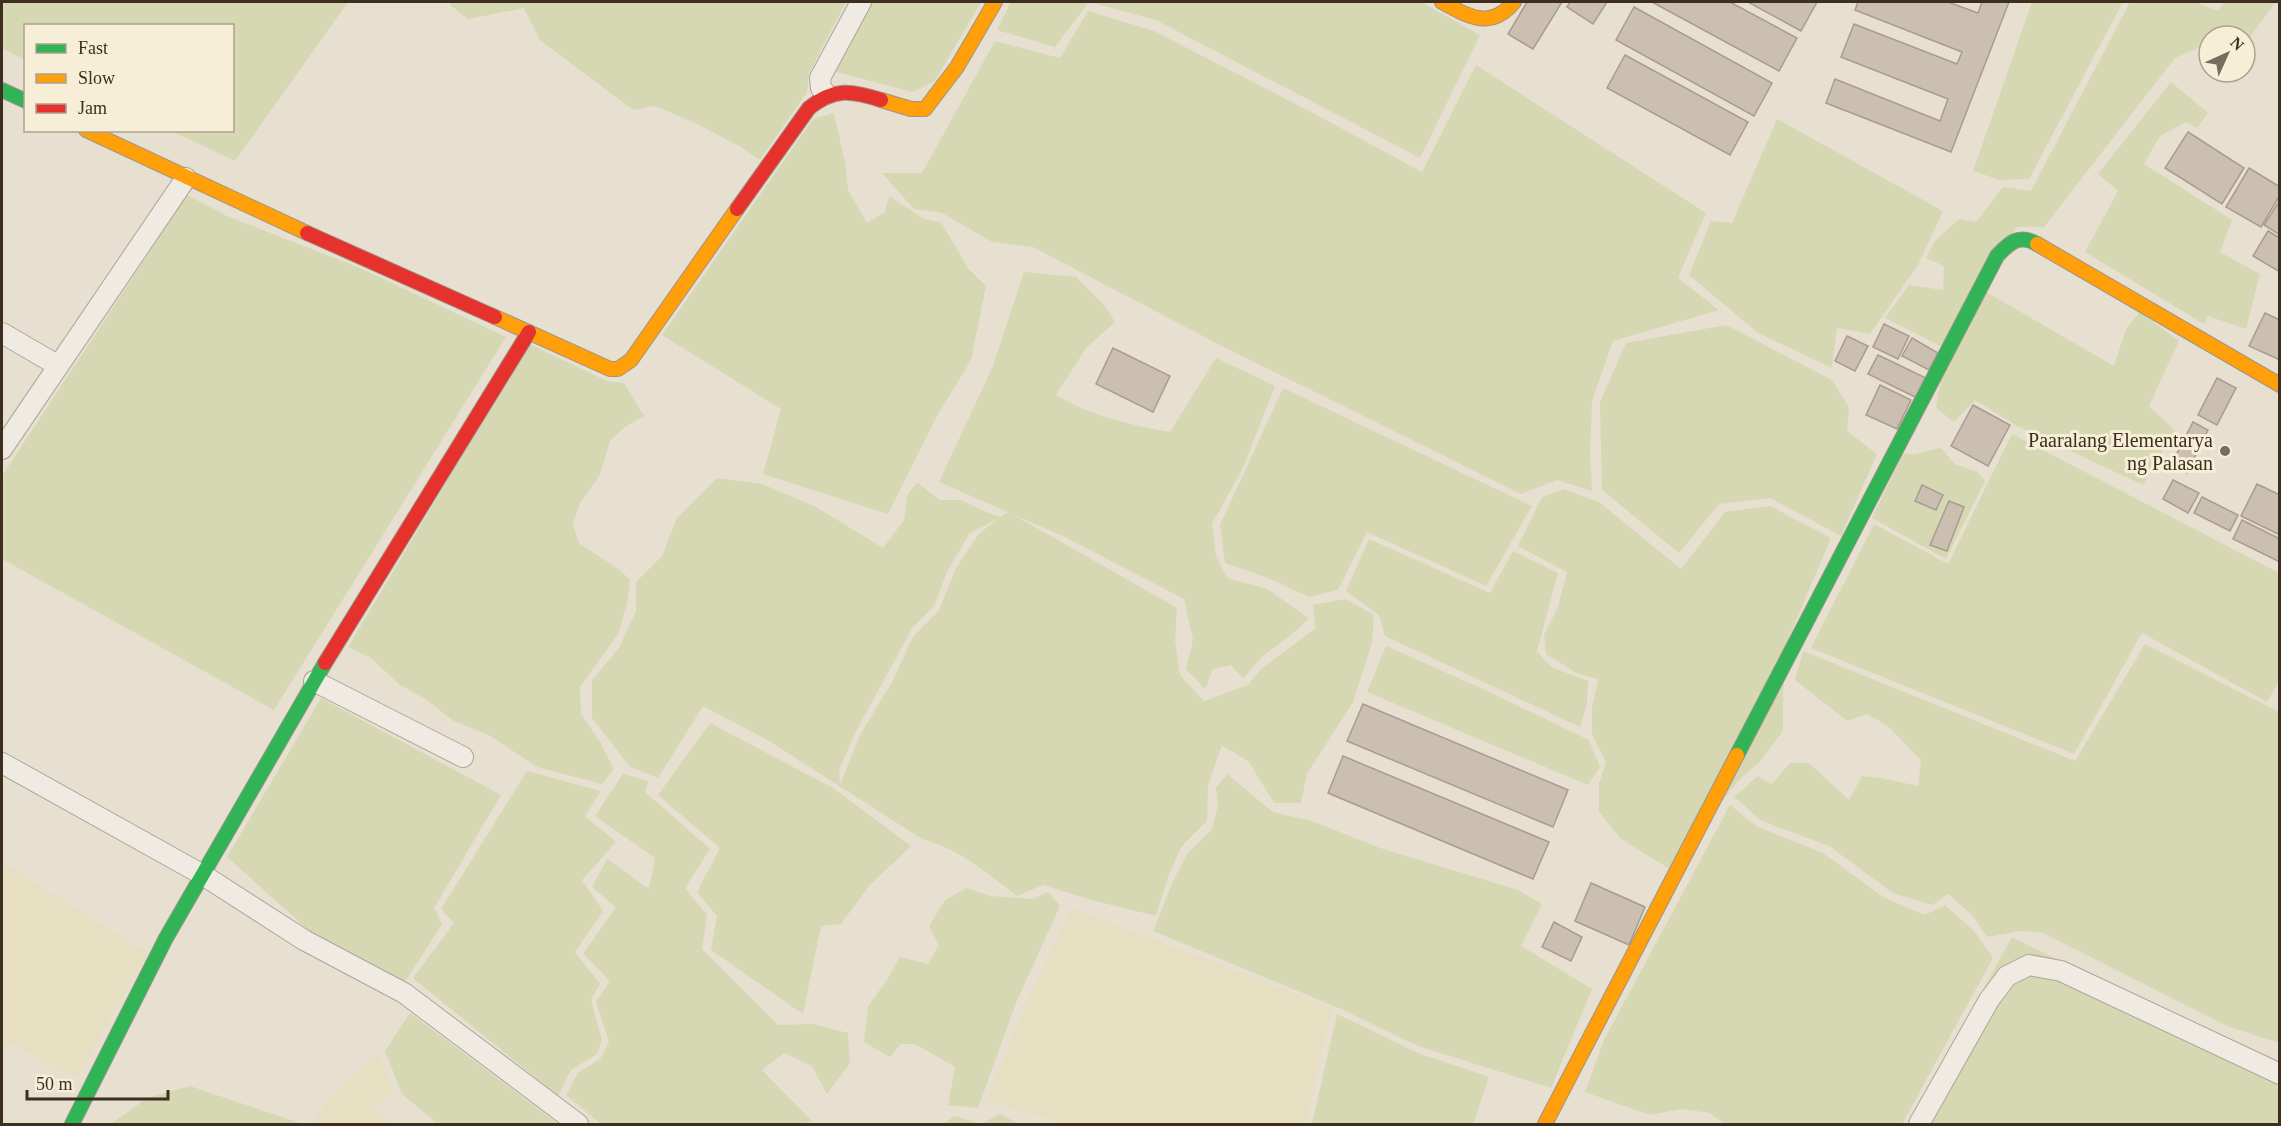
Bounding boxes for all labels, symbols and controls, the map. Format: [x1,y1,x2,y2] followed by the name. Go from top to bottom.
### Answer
[24,24,234,132] legend
[2197,24,2257,84] north arrow
[2227,34,2248,54] text: N
[78,38,108,58] text: Fast
[78,68,115,88] text: Slow
[78,98,107,118] text: Jam
[2028,429,2213,475] place label: Paaralang Elementarya ng Palasan
[2218,444,2232,458] marker: Paaralang Elementarya ng Palasan
[27,1063,168,1101] scale bar
[36,1074,73,1094] text: 50 m

